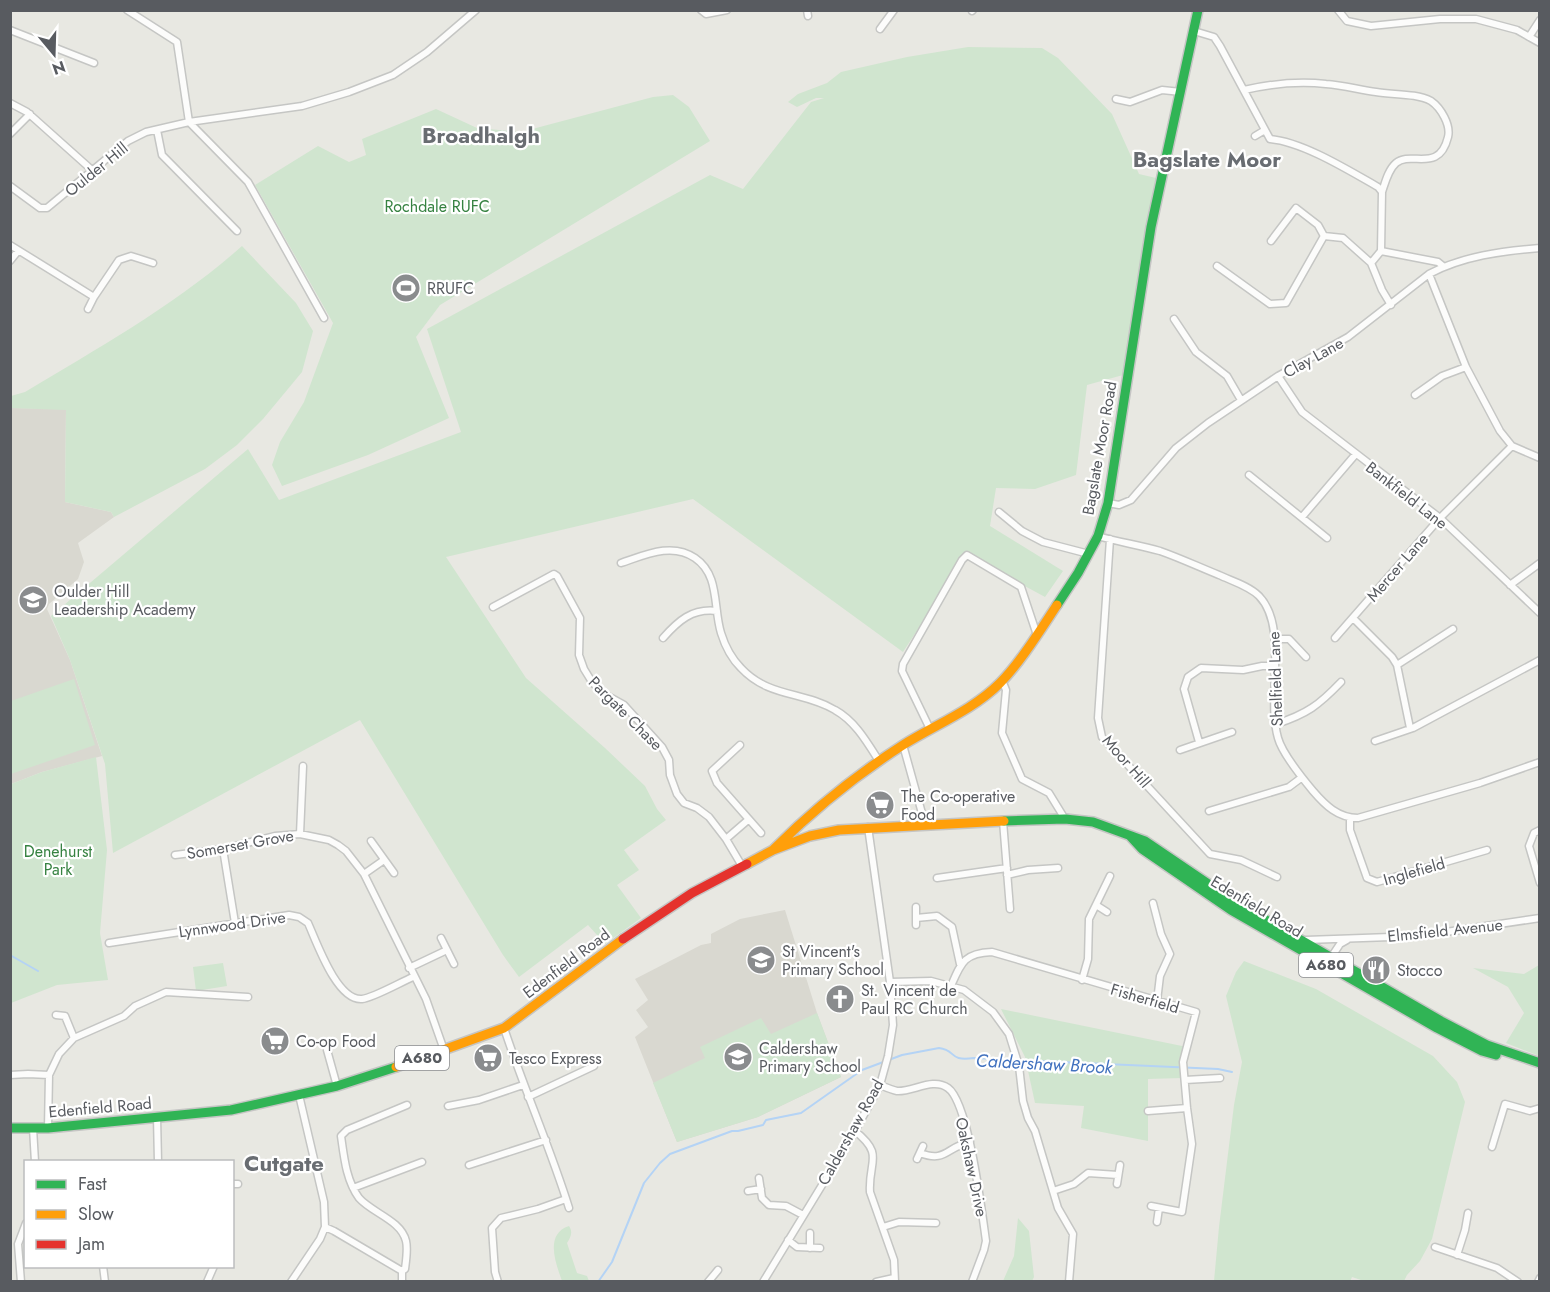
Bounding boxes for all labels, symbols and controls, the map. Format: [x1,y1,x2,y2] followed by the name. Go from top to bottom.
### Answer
[24,24,84,84] north arrow
[49,55,68,81] text: N
[422,119,540,151] district label: Broadhalgh
[60,137,133,202] street label: Oulder Hill
[1133,143,1281,175] district label: Bagslate Moor
[384,195,490,218] park label: Rochdale RUFC
[390,272,422,304] sports icon: RRUFC
[427,277,474,300] place label: RRUFC
[1279,331,1348,383] street label: Clay Lane
[1076,379,1123,517] street label: Bagslate Moor Road
[1361,456,1452,535] street label: Bankfield Lane
[1361,528,1434,607] street label: Mercer Lane
[54,580,197,621] place label: Oulder Hill Leadership Academy
[17,584,49,616] school or university icon: Oulder Hill Leadership Academy
[1262,631,1289,727] street label: Shelfield Lane
[583,671,668,756] street label: Pargate Chase
[1097,730,1156,793] street label: Moor Hill
[901,785,1015,826] place label: The Co-operative Food
[864,789,896,821] supermarket icon: The Co-operative Food
[185,824,295,865] street label: Somerset Grove
[24,840,92,881] park label: Denehurst Park
[1381,852,1448,891] street label: Inglefield
[1206,870,1307,943] street label: Edenfield Road
[177,906,287,943] street label: Lynnwood Drive
[1386,913,1504,948] street label: Elmsfield Avenue
[518,923,615,1004] street label: Edenfield Road
[782,940,884,981] place label: St Vincent's Primary School
[745,944,777,976] school or university icon: St Vincent's Primary School
[1299,953,1353,977] road number: A680
[1360,954,1392,986] restaurant icon: Stocco
[1397,959,1443,982] place label: Stocco
[1108,978,1182,1019] street label: Fisherfield
[861,979,968,1020] place label: St. Vincent de Paul RC Church
[824,983,856,1015] church icon: St. Vincent de Paul RC Church
[259,1025,291,1057] supermarket icon: Co-op Food
[296,1030,376,1053] place label: Co-op Food
[759,1037,861,1078] place label: Caldershaw Primary School
[722,1041,754,1073] school or university icon: Caldershaw Primary School
[472,1042,504,1074] supermarket icon: Tesco Express
[395,1046,449,1070] road number: A680
[509,1047,602,1070] place label: Tesco Express
[975,1047,1114,1081] water label: Caldershaw Brook
[812,1075,889,1189] street label: Caldershaw Road
[47,1092,153,1123] street label: Edenfield Road
[950,1115,993,1219] street label: Oakshaw Drive
[244,1147,324,1179] district label: Cutgate
[24,1160,234,1268] legend
[78,1171,107,1197] text: Fast
[78,1201,115,1227] text: Slow
[76,1231,105,1257] text: Jam

